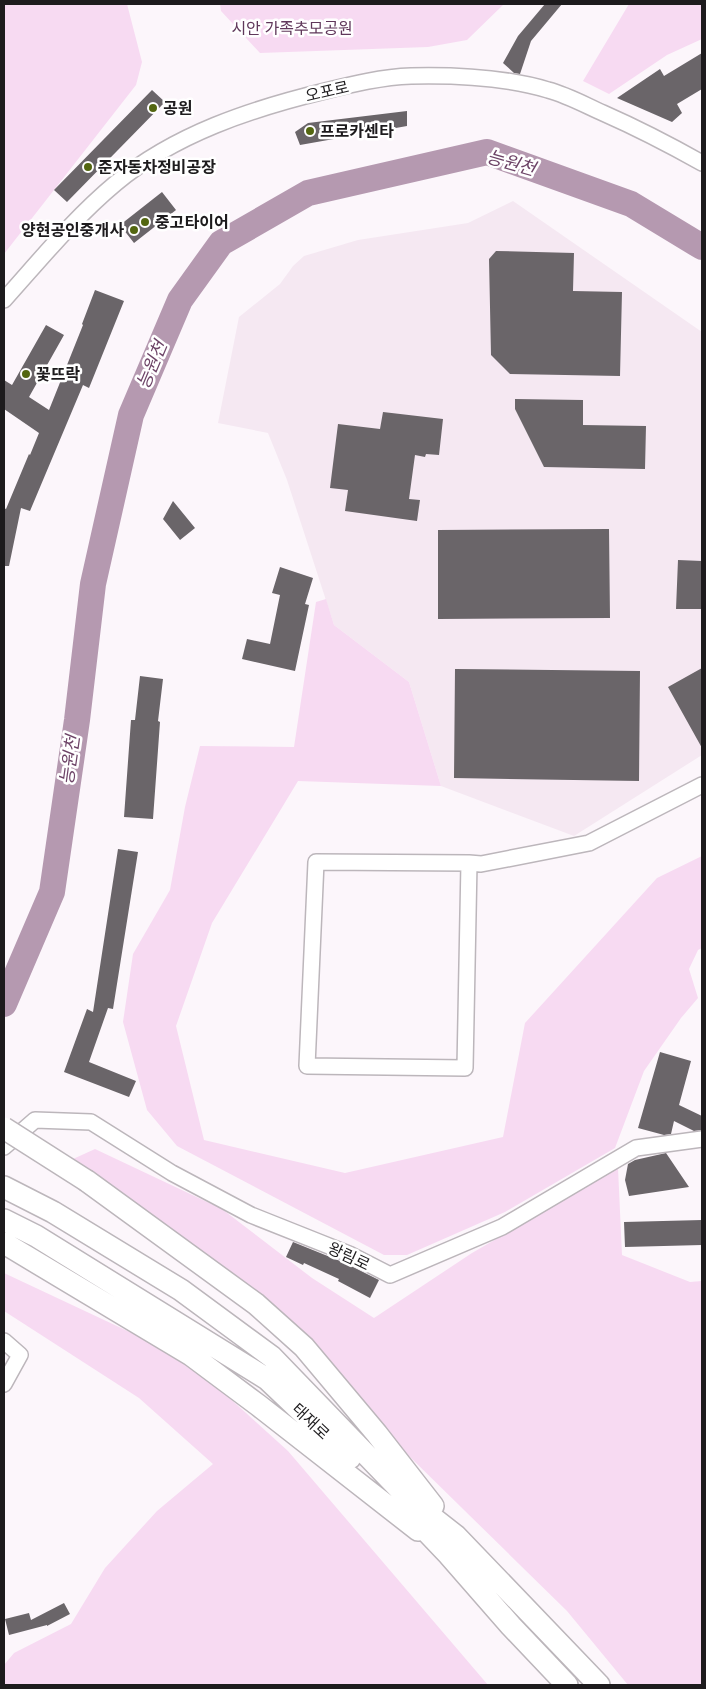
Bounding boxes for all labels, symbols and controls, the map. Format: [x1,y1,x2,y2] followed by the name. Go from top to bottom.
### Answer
[231,19,353,38] park label: 시안 가족추모공원
[303,77,351,106] street label: 오포로
[163,99,192,118] place label: 공원
[147,102,159,114] marker: 공원
[320,122,394,141] place label: 프로카센타
[304,125,316,137] marker: 프로카센타
[484,146,540,181] water label: 능원천
[98,158,216,177] place label: 준자동차정비공장
[82,161,94,173] marker: 준자동차정비공장
[155,213,229,232] place label: 중고타이어
[139,216,151,228] marker: 중고타이어
[21,221,124,240] place label: 양현공인중개사
[128,224,140,236] marker: 양현공인중개사
[132,336,173,392] water label: 능원천
[36,365,80,384] place label: 꽃뜨락
[20,368,32,380] marker: 꽃뜨락
[56,731,85,786] water label: 능원천
[325,1239,373,1275] street label: 왕림로
[288,1399,333,1444] street label: 태재로

